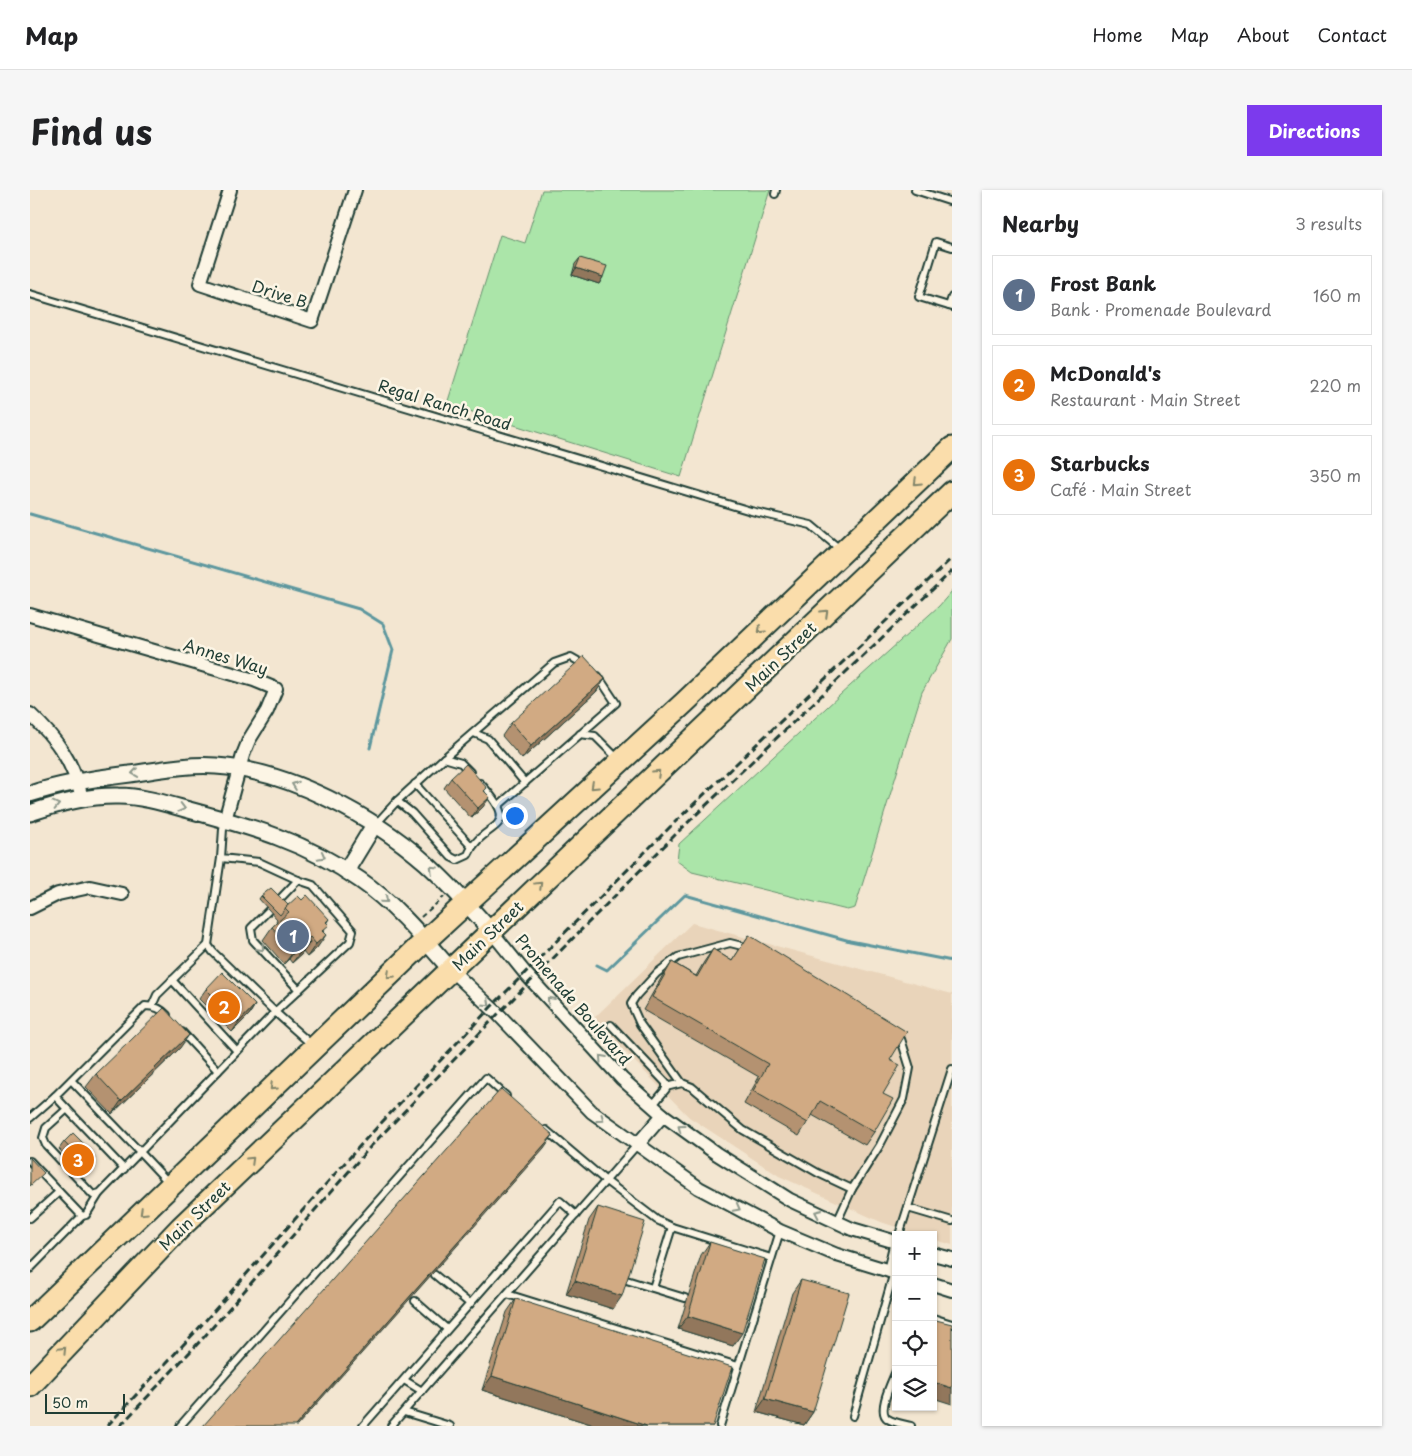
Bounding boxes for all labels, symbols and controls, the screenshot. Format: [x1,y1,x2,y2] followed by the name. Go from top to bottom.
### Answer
[25,17,78,53] text: Map
[1092,21,1142,48] text: Home
[1170,21,1209,48] text: Map
[1237,21,1289,48] text: About
[1317,21,1387,48] text: Contact
[30,104,152,157] text: Find us
[1247,105,1382,156] button: Directions
[1002,207,1079,239] text: Nearby
[1295,211,1362,235] text: 3 results
[1050,269,1156,297] text: Frost Bank
[249,273,311,313] street label: Drive B
[1015,283,1023,307] text: 1
[1313,283,1361,307] text: 160 m
[1050,297,1271,321] text: Bank · Promenade Boulevard
[1050,359,1161,387] text: McDonald's
[376,372,514,436] street label: Regal Ranch Road
[1013,373,1025,397] text: 2
[1310,373,1361,397] text: 220 m
[1050,387,1240,411] text: Restaurant · Main Street
[1050,449,1150,477] text: Starbucks
[1014,463,1024,487] text: 3
[1309,463,1361,487] text: 350 m
[914,476,923,485] one-way arrow
[1050,477,1191,501] text: Café · Main Street
[820,610,829,619] one-way arrow
[739,615,822,696] street label: Main Street
[758,624,767,633] one-way arrow
[181,632,271,680] street label: Annes Way
[131,767,139,778] one-way arrow
[651,770,660,779] one-way arrow
[591,780,600,789] one-way arrow
[291,781,300,791] one-way arrow
[51,800,60,811] one-way arrow
[177,803,185,813] one-way arrow
[502,803,528,829] your location
[316,850,325,860] one-way arrow
[429,866,438,875] one-way arrow
[534,882,543,891] one-way arrow
[380,894,389,903] one-way arrow
[446,894,529,975] street label: Main Street
[277,917,309,955] pin: 1
[510,928,638,1070] street label: Promenade Boulevard
[255,943,264,952] one-way arrow
[387,969,396,978] one-way arrow
[208,988,240,1026] pin: 2
[482,997,491,1006] one-way arrow
[547,997,556,1006] one-way arrow
[599,1054,608,1063] one-way arrow
[270,1081,279,1090] one-way arrow
[595,1113,605,1122] one-way arrow
[677,1125,687,1134] one-way arrow
[62,1141,94,1179] pin: 3
[245,1157,254,1166] one-way arrow
[153,1174,236,1255] street label: Main Street
[731,1202,740,1212] one-way arrow
[140,1206,149,1215] one-way arrow
[814,1208,823,1219] one-way arrow
[892,1231,937,1411] map controls
[892,1231,937,1276] button: +
[892,1276,937,1321] button: −
[892,1321,937,1366] button: locate
[57,1347,66,1356] one-way arrow
[892,1366,937,1411] button: layers
[45,1391,125,1414] scale bar
[52,1392,88,1413] text: 50 m

